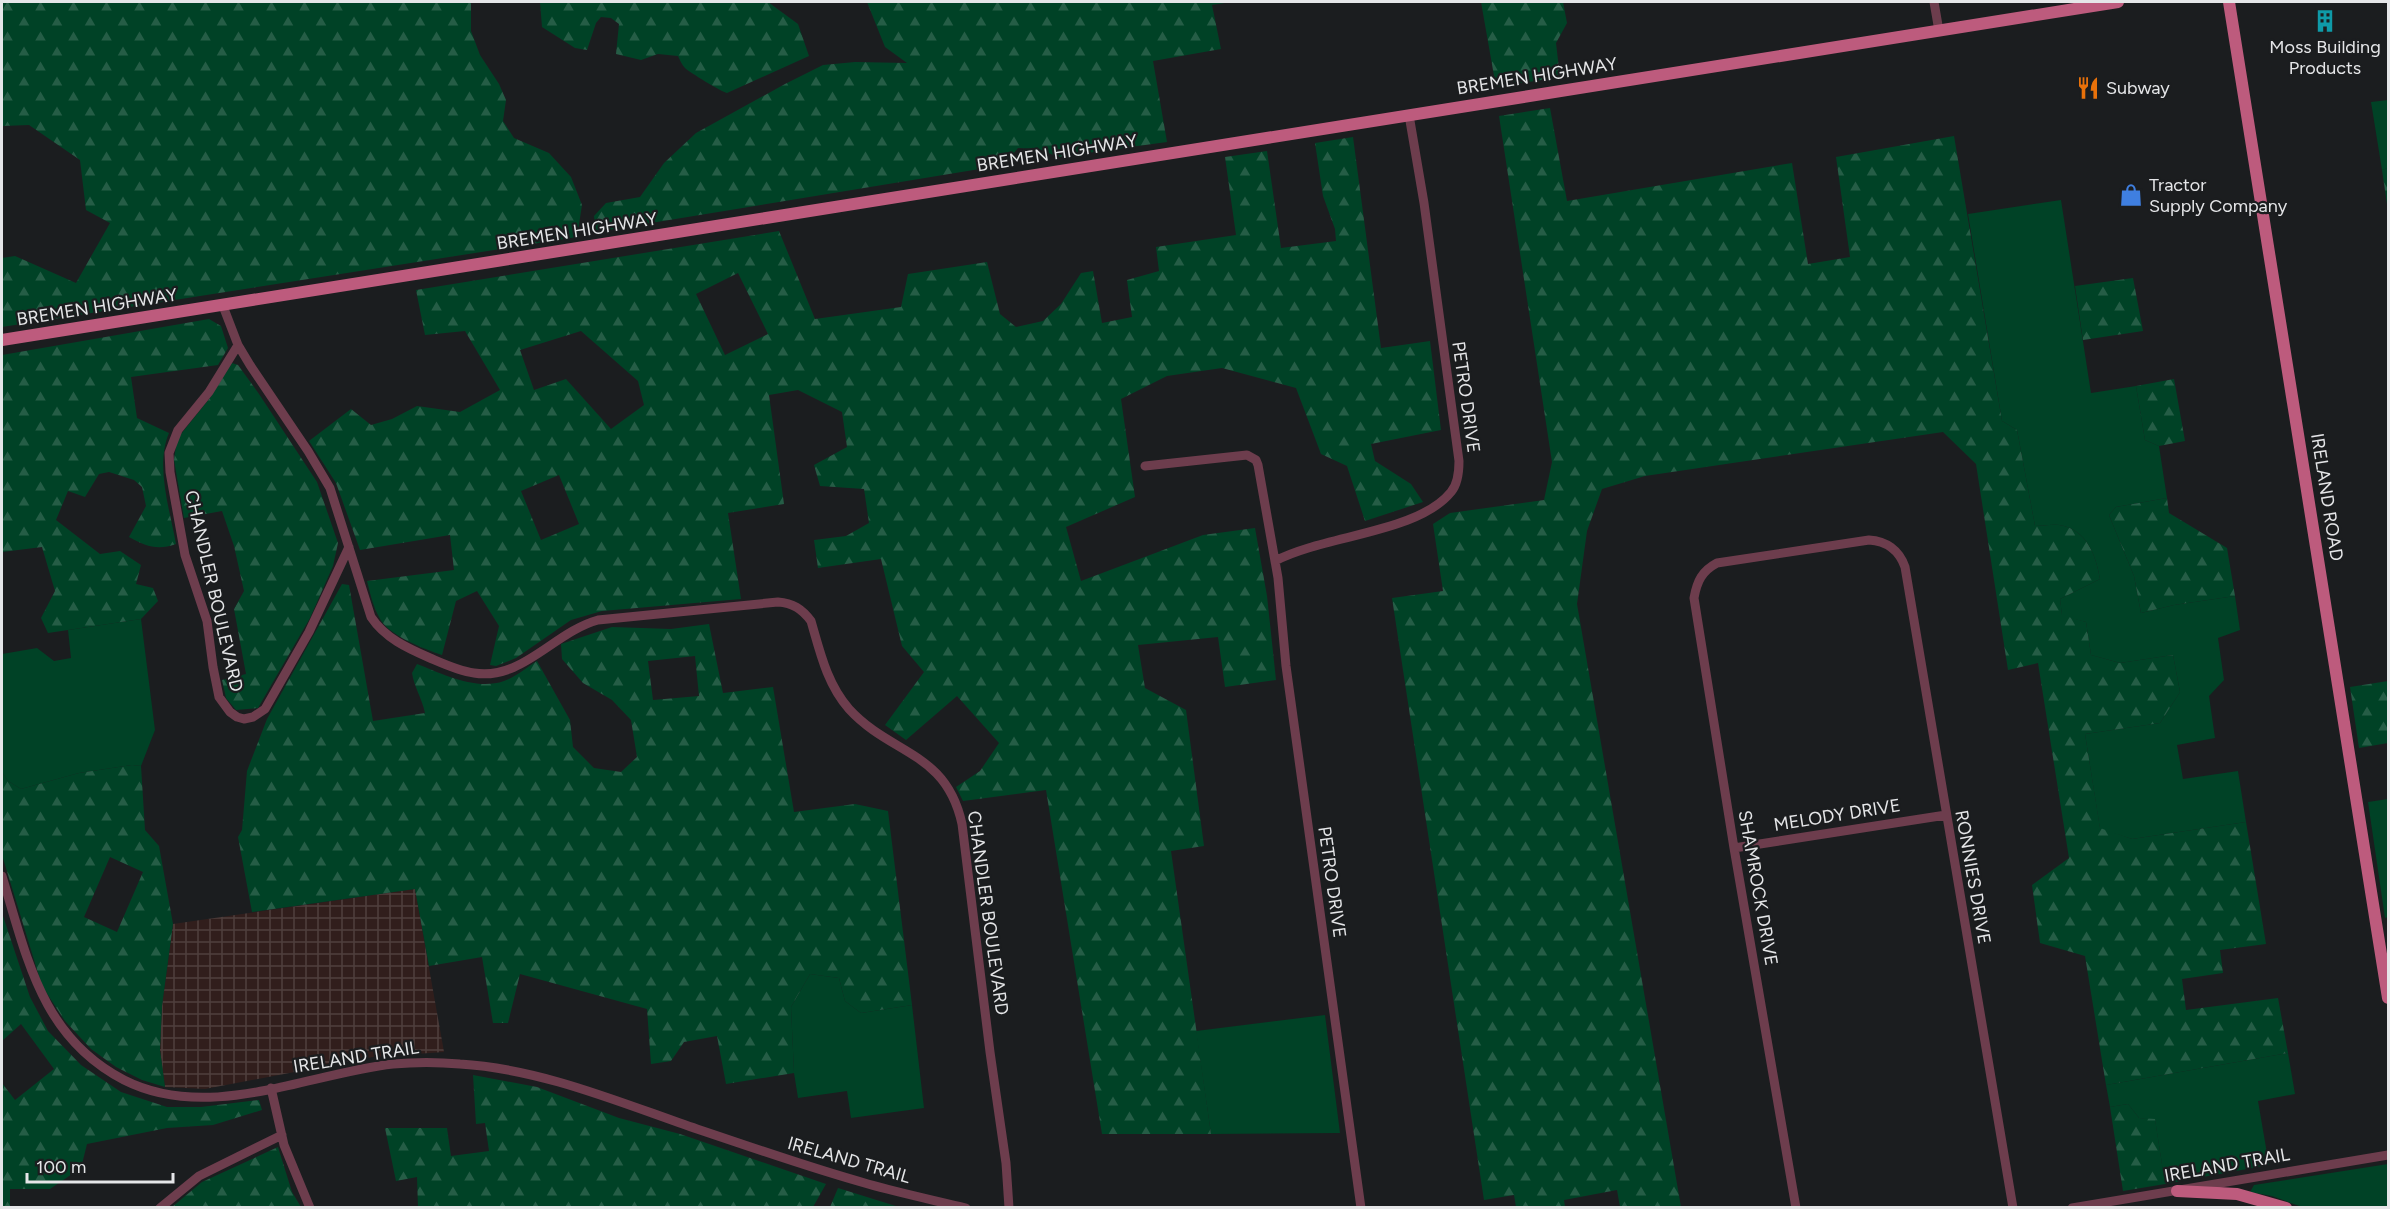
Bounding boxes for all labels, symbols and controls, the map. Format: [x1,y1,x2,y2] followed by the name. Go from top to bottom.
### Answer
[2312,8,2338,34] building icon: Moss Building Products
[2269,36,2381,79] place label: Moss Building Products
[1455,52,1619,100] street label: BREMEN HIGHWAY
[2075,75,2101,101] restaurant icon: Subway
[2106,77,2170,99] place label: Subway
[975,129,1139,177] street label: BREMEN HIGHWAY
[2149,174,2288,217] place label: Tractor Supply Company
[2118,182,2144,208] shop icon: Tractor Supply Company
[495,207,659,255] street label: BREMEN HIGHWAY
[15,283,179,331] street label: BREMEN HIGHWAY
[1447,340,1485,454] street label: PETRO DRIVE
[2306,432,2348,562] street label: IRELAND ROAD
[180,488,248,694] street label: CHANDLER BOULEVARD
[1772,794,1902,836] street label: MELODY DRIVE
[1950,808,1996,946] street label: RONNIES DRIVE
[963,809,1013,1017] street label: CHANDLER BOULEVARD
[1734,809,1782,967] street label: SHAMROCK DRIVE
[1313,825,1351,939] street label: PETRO DRIVE
[292,1036,421,1078] street label: IRELAND TRAIL
[785,1132,914,1188] street label: IRELAND TRAIL
[2163,1143,2292,1187] street label: IRELAND TRAIL
[27,1146,172,1184] scale bar
[36,1156,86,1178] text: 100 m

